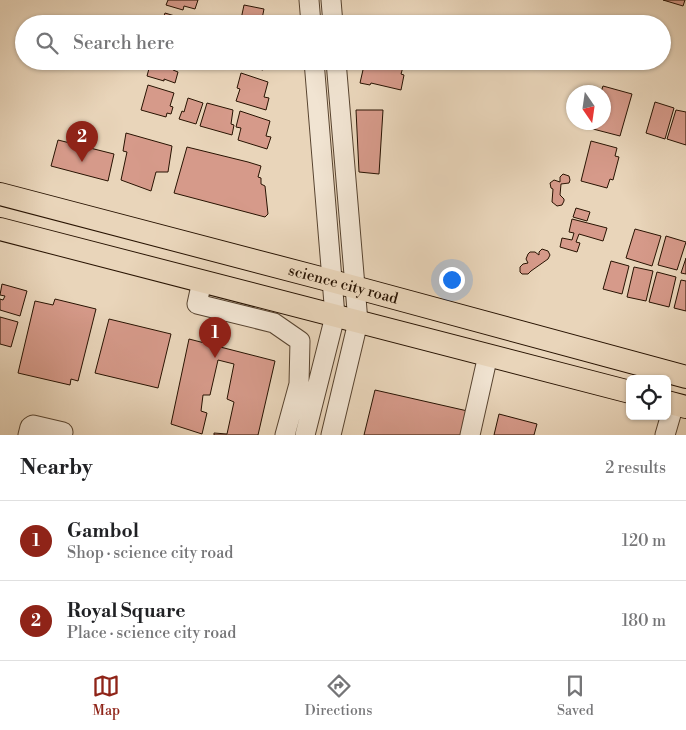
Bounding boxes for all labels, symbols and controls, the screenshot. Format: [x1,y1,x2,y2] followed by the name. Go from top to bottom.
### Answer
[15,15,671,70] search box
[33,29,61,57] icon: search
[73,31,174,55] text: Search here
[566,85,611,130] north arrow
[66,121,98,162] pin: 2
[286,261,401,309] street label: science city road
[439,267,465,293] your location
[199,317,231,358] pin: 1
[626,375,671,420] map controls
[626,375,671,420] button: locate
[20,455,93,481] text: Nearby
[605,458,666,478] text: 2 results
[67,519,139,543] text: Gambol
[32,531,40,551] text: 1
[622,531,666,551] text: 120 m
[67,543,233,563] text: Shop · science city road
[67,599,186,623] text: Royal Square
[31,611,41,631] text: 2
[622,611,666,631] text: 180 m
[67,623,236,643] text: Place · science city road
[92,672,120,720] tab: Map
[305,672,372,720] tab: Directions
[557,672,594,720] tab: Saved

